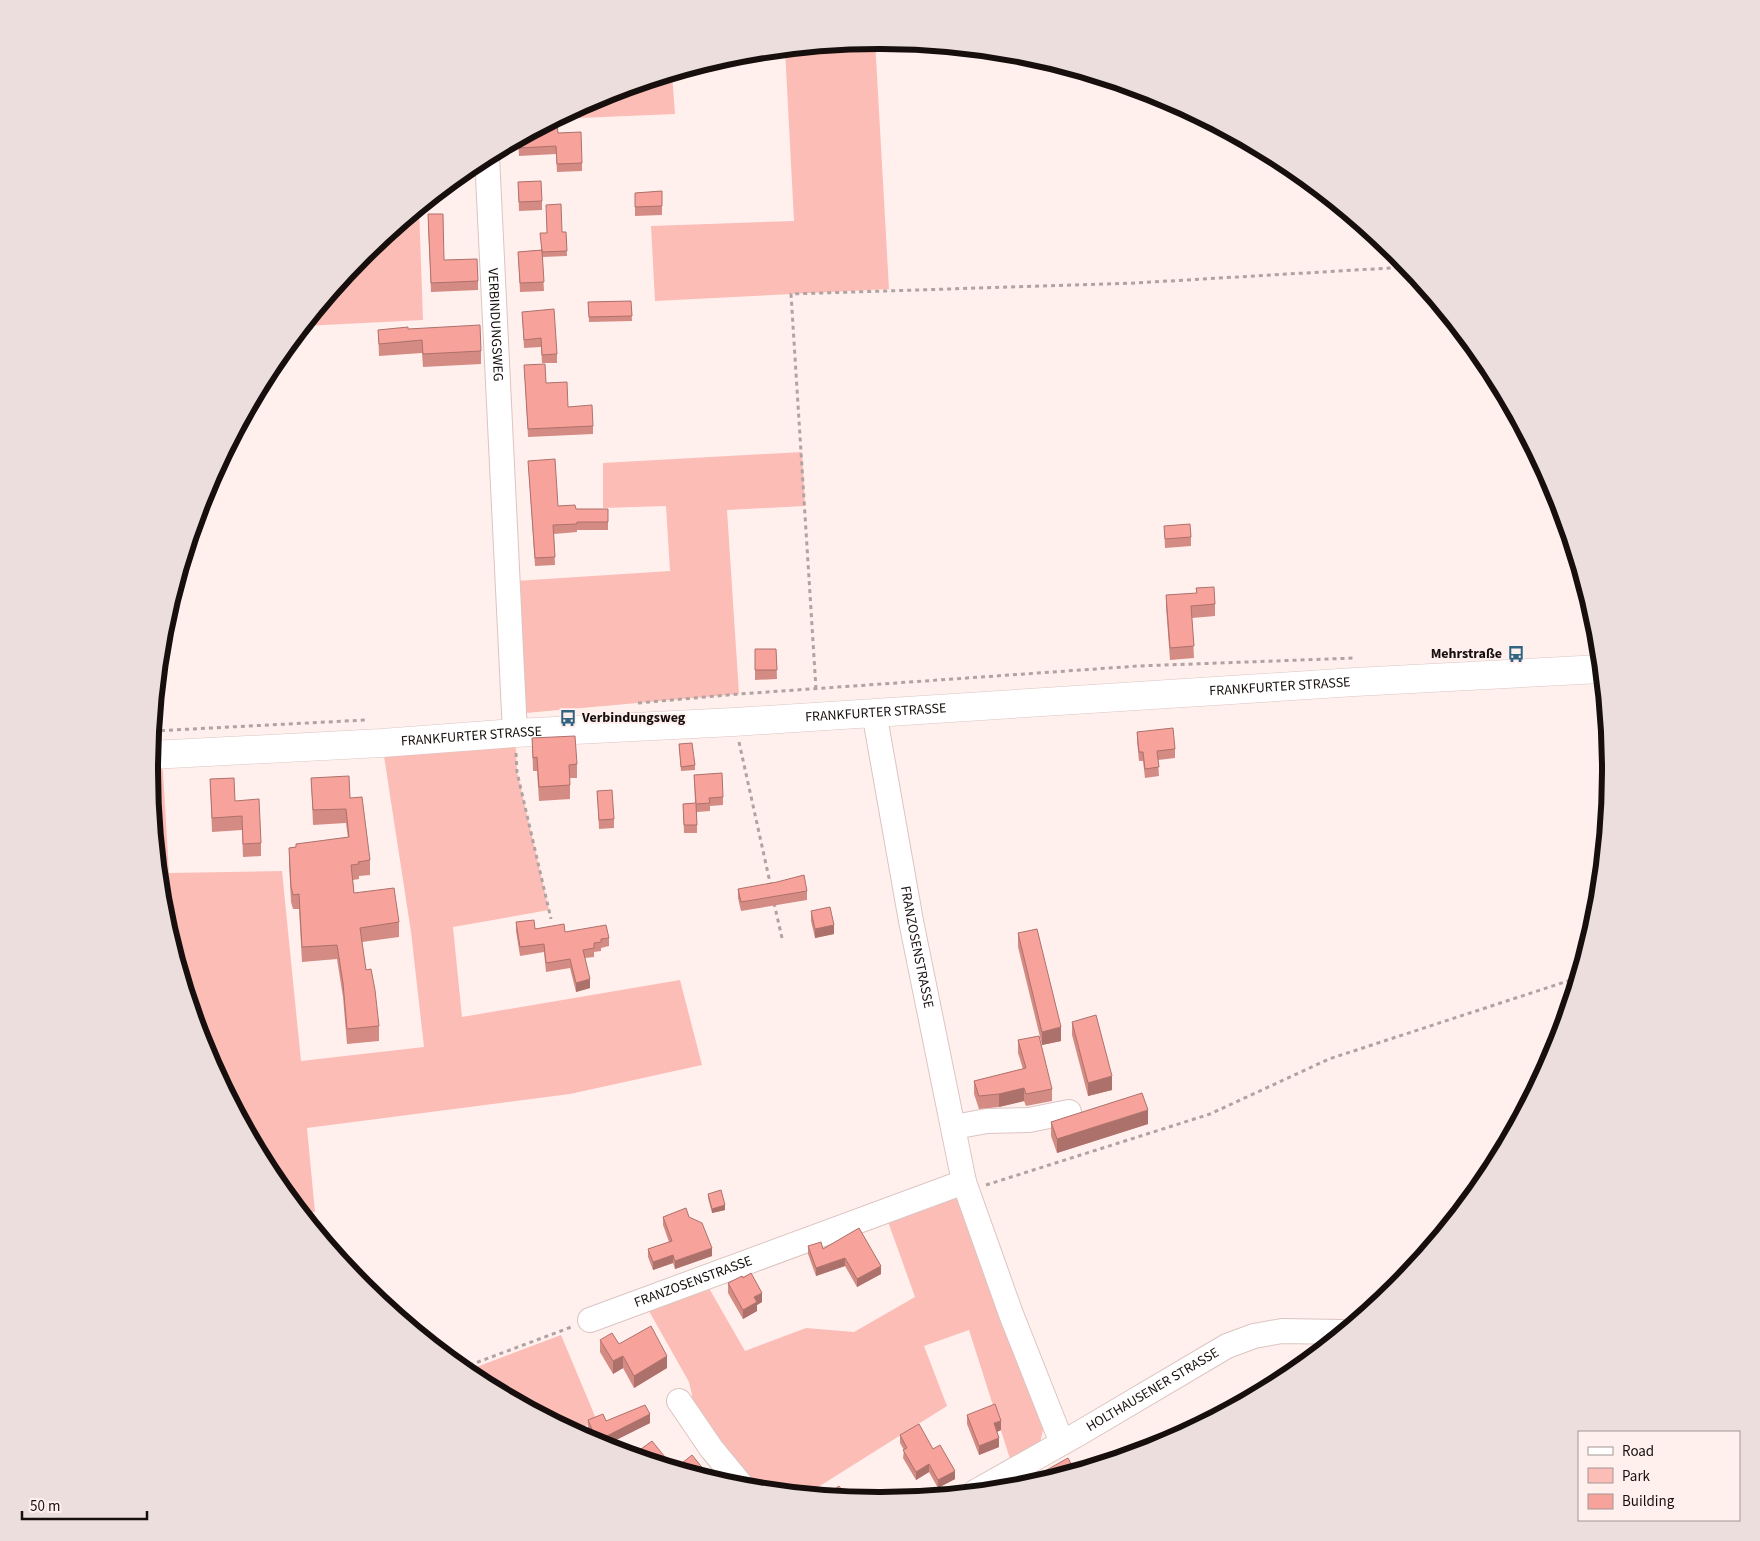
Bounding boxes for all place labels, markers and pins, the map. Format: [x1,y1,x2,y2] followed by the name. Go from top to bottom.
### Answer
[1431,644,1502,664] place label: Mehrstraße
[1506,644,1526,664] bus stop icon: Mehrstraße
[558,708,578,728] bus stop icon: Verbindungsweg
[581,708,686,728] place label: Verbindungsweg

